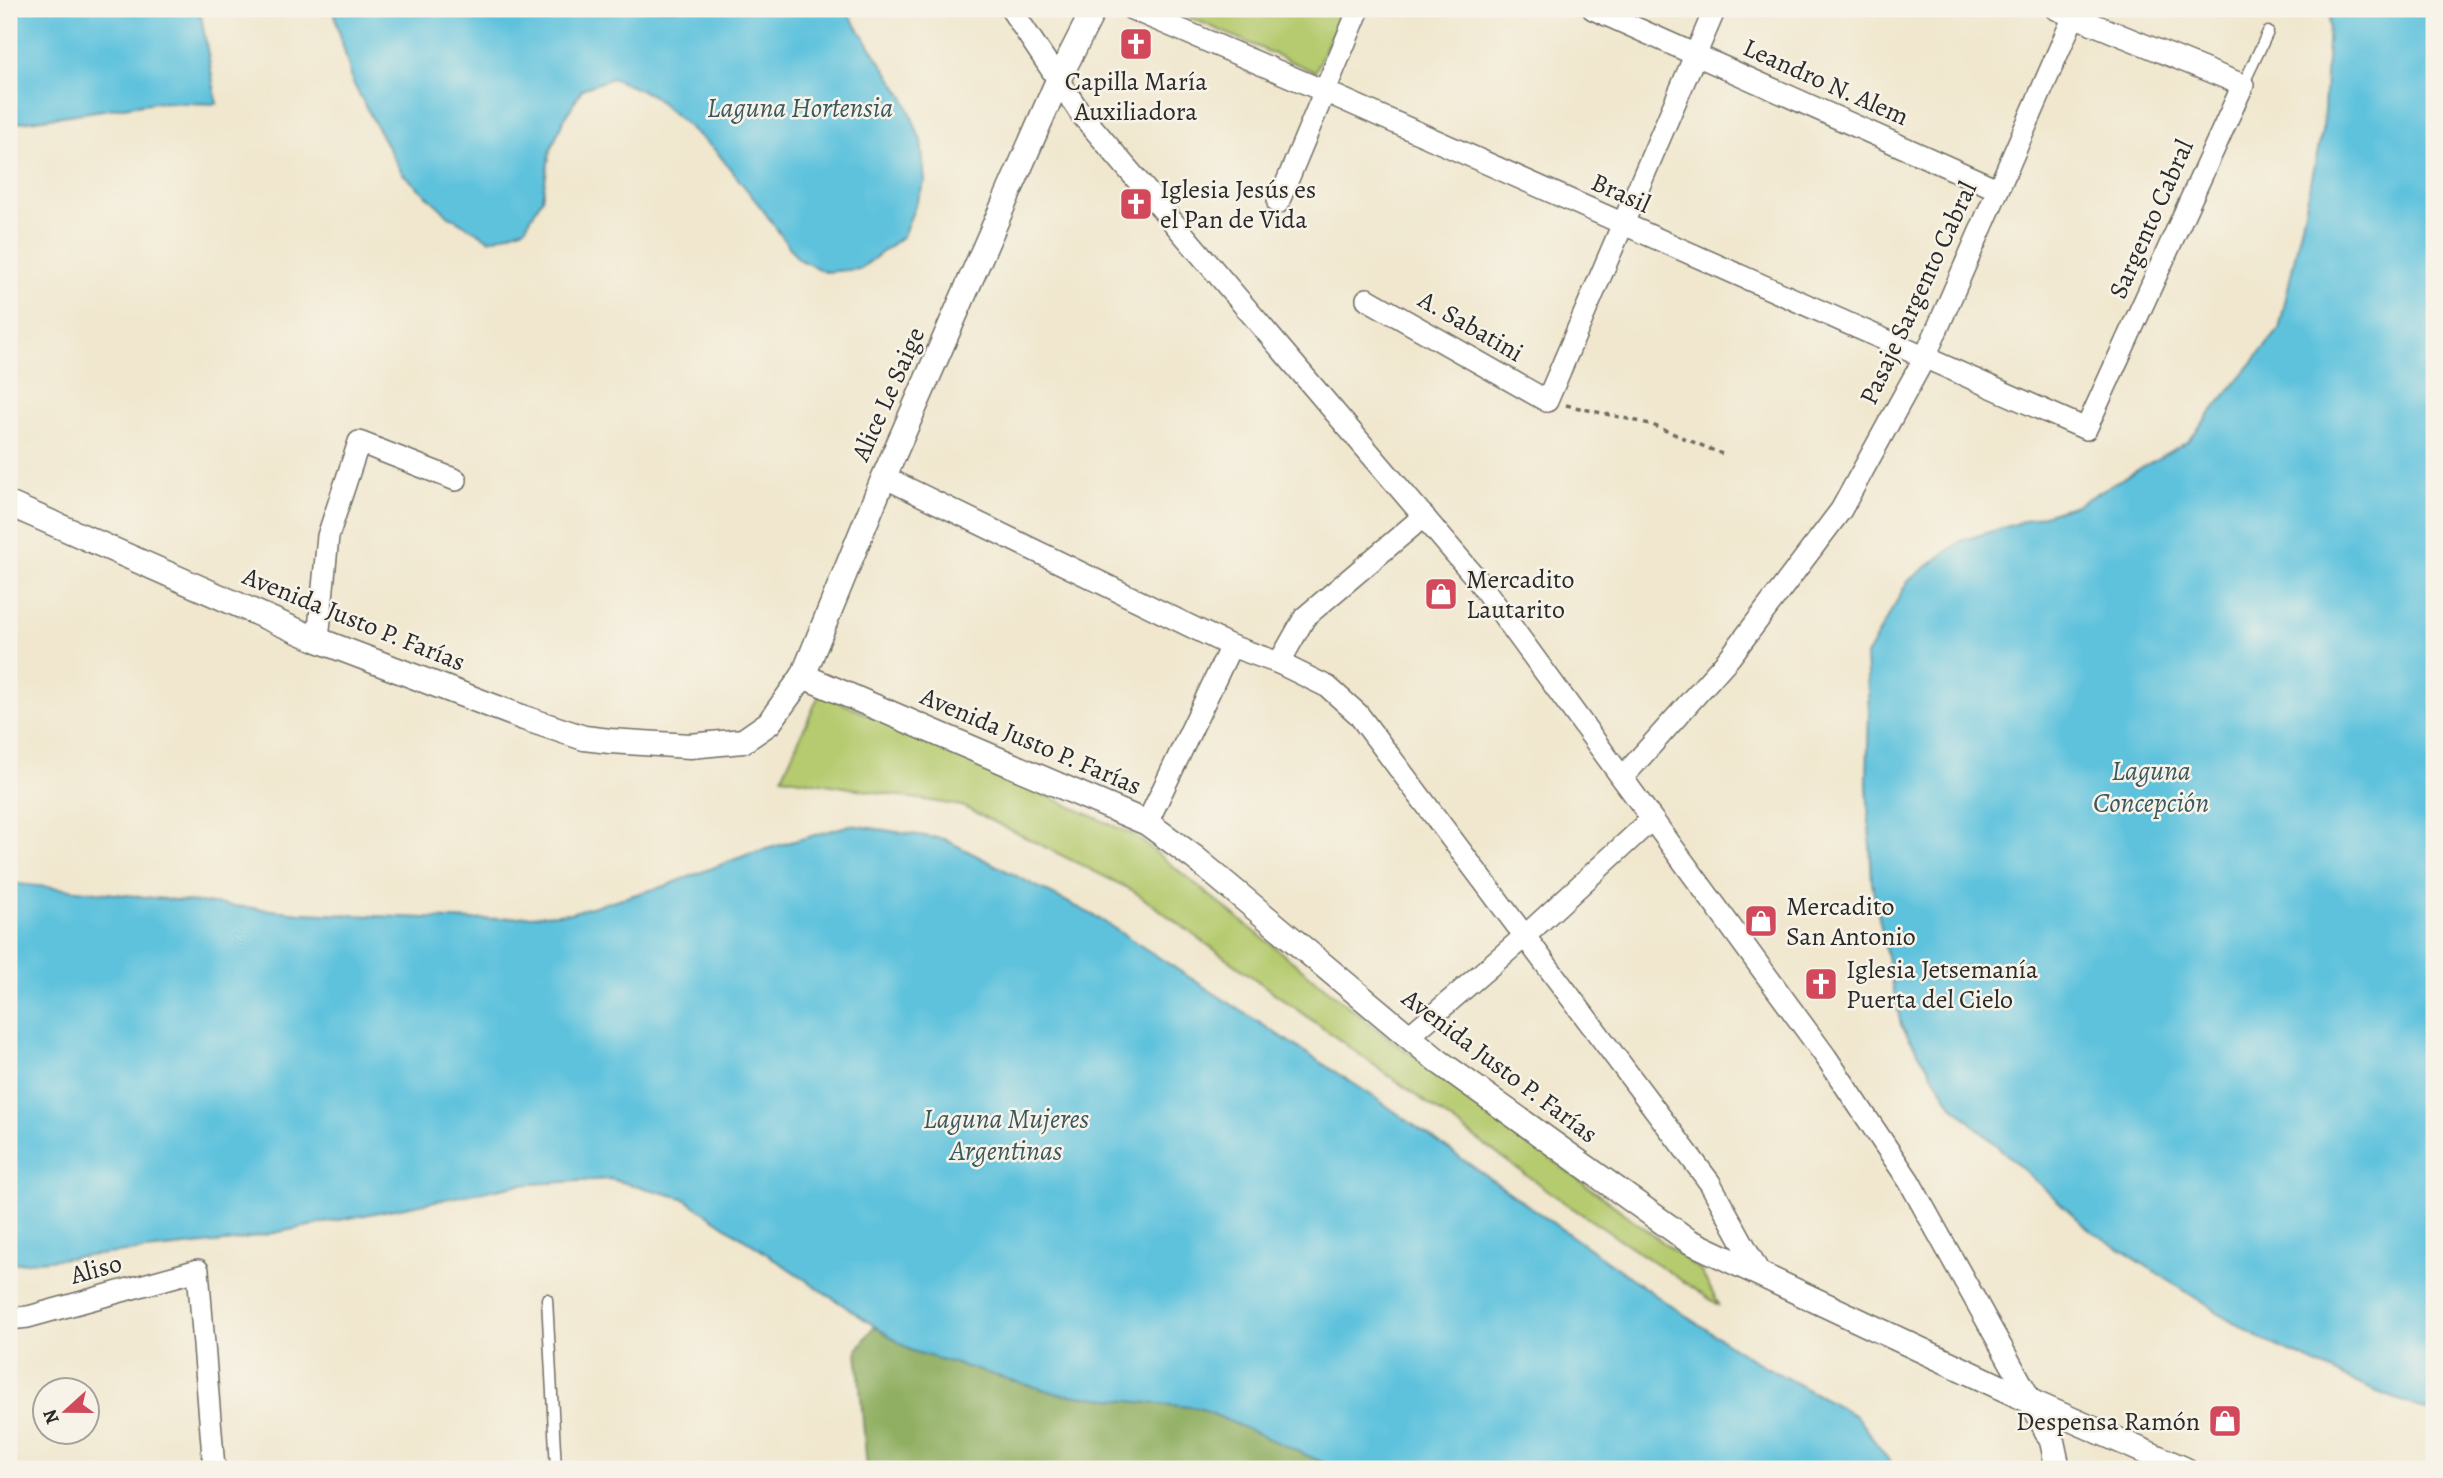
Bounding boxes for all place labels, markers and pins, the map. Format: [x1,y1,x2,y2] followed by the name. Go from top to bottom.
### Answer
[1117,25,1155,63] church icon: Capilla María Auxiliadora
[1065,64,1207,129] place label: Capilla María Auxiliadora
[1160,172,1316,237] place label: Iglesia Jesús es el Pan de Vida
[1117,185,1155,223] church icon: Iglesia Jesús es el Pan de Vida
[1466,562,1575,627] place label: Mercadito Lautarito
[1422,575,1460,613] shop icon: Mercadito Lautarito
[1786,889,1916,954] place label: Mercadito San Antonio
[1742,902,1780,940] shop icon: Mercadito San Antonio
[1846,952,2038,1017] place label: Iglesia Jetsemanía Puerta del Cielo
[1802,965,1840,1003] church icon: Iglesia Jetsemanía Puerta del Cielo
[2206,1402,2244,1440] shop icon: Despensa Ramón
[2016,1404,2200,1439] place label: Despensa Ramón

